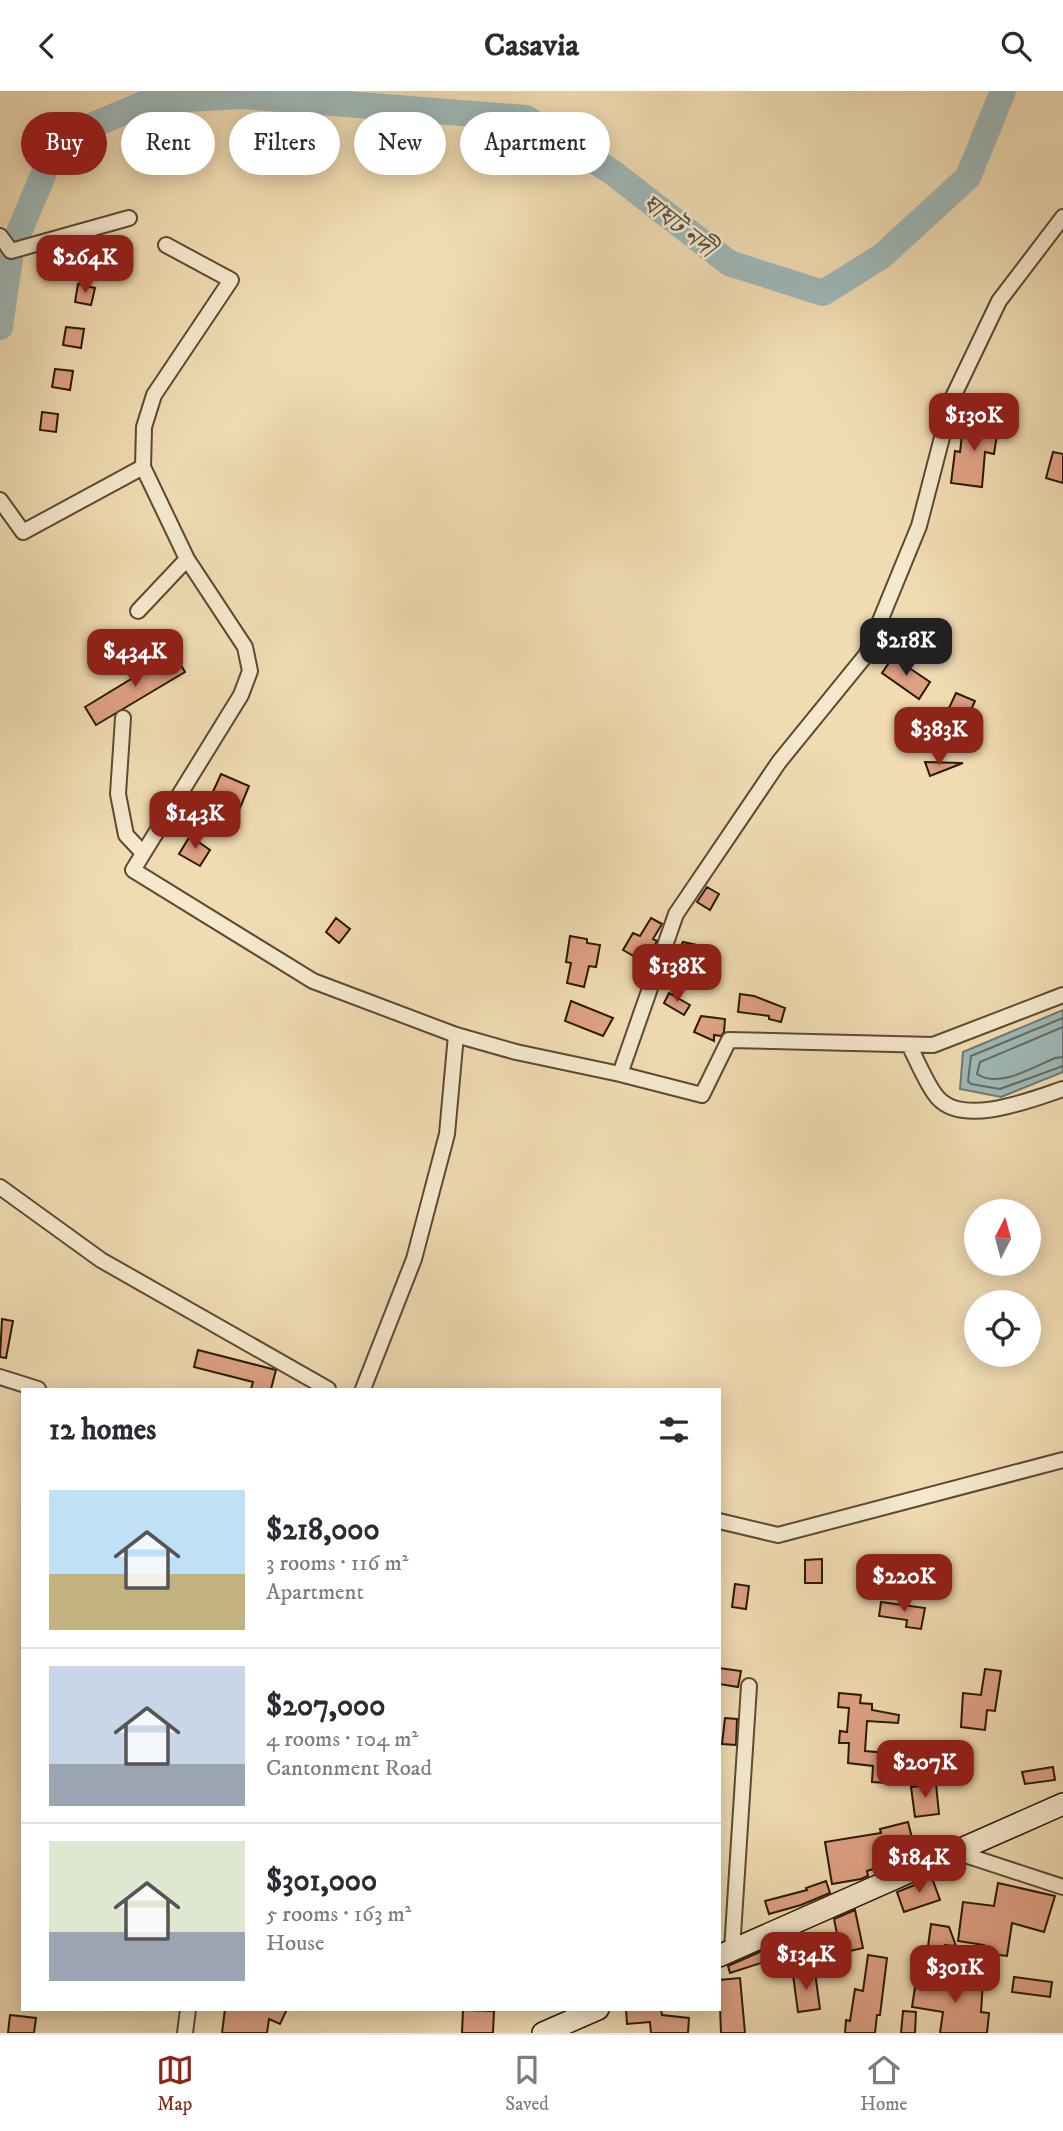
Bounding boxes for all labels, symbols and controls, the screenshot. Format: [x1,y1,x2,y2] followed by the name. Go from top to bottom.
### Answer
[484,26,579,66] text: Casavia
[28,27,66,65] icon: back
[997,27,1035,65] icon: search
[21,112,107,175] chip: Buy
[121,112,215,175] chip: Rent
[229,112,340,175] chip: Filters
[354,112,446,175] chip: New
[460,112,610,175] chip: Apartment
[635,187,723,267] water label: ঘাঘট নদী
[36,235,134,295] pin: $264K
[52,243,118,272] text: $264K
[925,393,1023,453] pin: $130K
[945,401,1003,430] text: $130K
[857,619,955,678] pin: $218K
[876,626,936,655] text: $218K
[86,629,184,689] pin: $434K
[103,637,167,666] text: $434K
[890,707,988,767] pin: $383K
[910,715,968,744] text: $383K
[146,791,244,851] pin: $143K
[166,799,224,828] text: $143K
[628,944,726,1004] pin: $138K
[648,952,706,981] text: $138K
[964,1199,1041,1276] north arrow
[964,1199,1041,1367] map controls
[964,1290,1041,1367] button: locate
[655,1411,693,1449] icon: filters
[49,1412,156,1449] text: 12 homes
[266,1512,380,1549] text: $218,000
[105,1518,189,1602] icon: home
[266,1549,409,1578] text: 3 rooms · 116 m²
[855,1555,953,1614] pin: $220K
[872,1562,936,1591] text: $220K
[266,1578,364,1607] text: Apartment
[266,1688,385,1725] text: $207,000
[105,1694,189,1778] icon: home
[266,1725,418,1754] text: 4 rooms · 104 m²
[876,1741,974,1800] pin: $207K
[893,1748,957,1777] text: $207K
[266,1754,432,1783] text: Cantonment Road
[870,1835,968,1895] pin: $184K
[888,1843,950,1872] text: $184K
[266,1863,377,1900] text: $301,000
[105,1869,189,1953] icon: home
[266,1900,412,1929] text: 5 rooms · 163 m²
[266,1929,324,1958] text: House
[757,1933,855,1992] pin: $134K
[777,1940,835,1969] text: $134K
[906,1945,1004,2005] pin: $301K
[926,1953,984,1982] text: $301K
[156,2051,194,2116] tab: Map
[505,2051,549,2116] tab: Saved
[860,2051,907,2116] tab: Home

